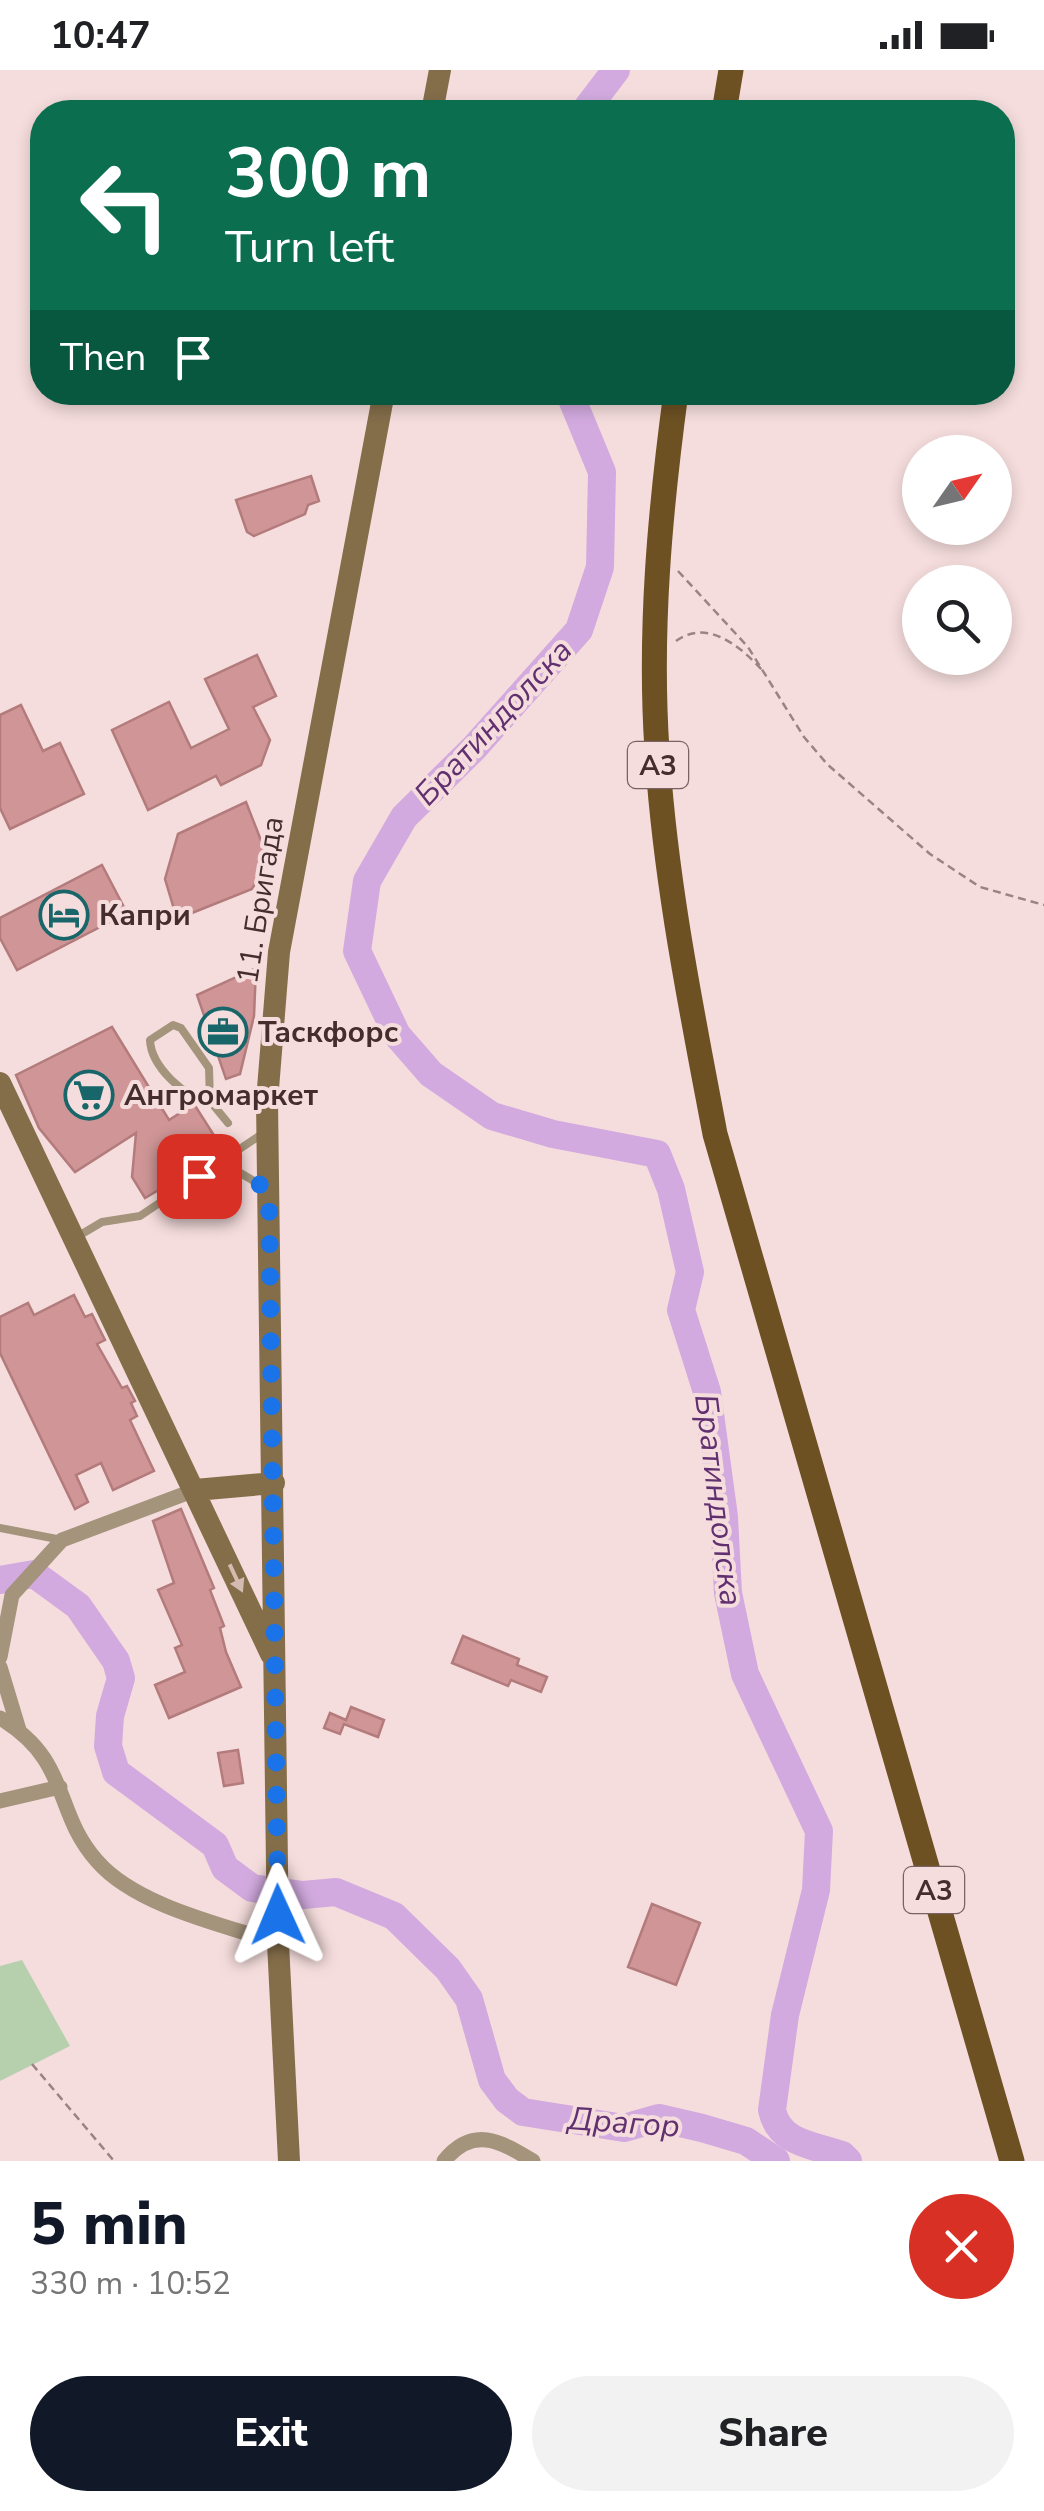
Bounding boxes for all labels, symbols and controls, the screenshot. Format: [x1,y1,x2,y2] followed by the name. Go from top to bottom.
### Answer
[50,10,151,61] text: 10:47
[225,126,431,222] text: 300 m
[60,140,190,270] icon: left
[225,217,394,278] text: Turn left
[166,330,221,385] icon: arrive
[60,332,146,383] text: Then
[902,435,1012,545] north arrow
[902,435,1012,675] map controls
[902,565,1012,675] button: search
[405,630,582,815] water label: Братиндолска
[628,742,688,788] road number: A3
[227,814,294,987] street label: 11. Бригада
[38,889,90,941] hotel icon: Капри
[99,895,191,936] place label: Капри
[197,1006,249,1058] office icon: Таскфорс
[258,1012,399,1053] place label: Таскфорс
[63,1069,115,1121] supermarket icon: Ангромаркет
[124,1075,319,1116] place label: Ангромаркет
[157,1134,242,1219] pin
[172,1149,227,1204] icon: arrive
[684,1392,753,1609] water label: Братиндолска
[228,1564,245,1593] one-way arrow
[226,1863,330,1967] position arrow
[904,1867,964,1913] road number: A3
[565,2097,681,2148] water label: Драгор
[30,2183,188,2265] text: 5 min
[909,2194,1014,2299] button: close
[30,2262,231,2305] text: 330 m · 10:52
[30,2376,512,2491] button: Exit
[532,2376,1014,2491] button: Share

